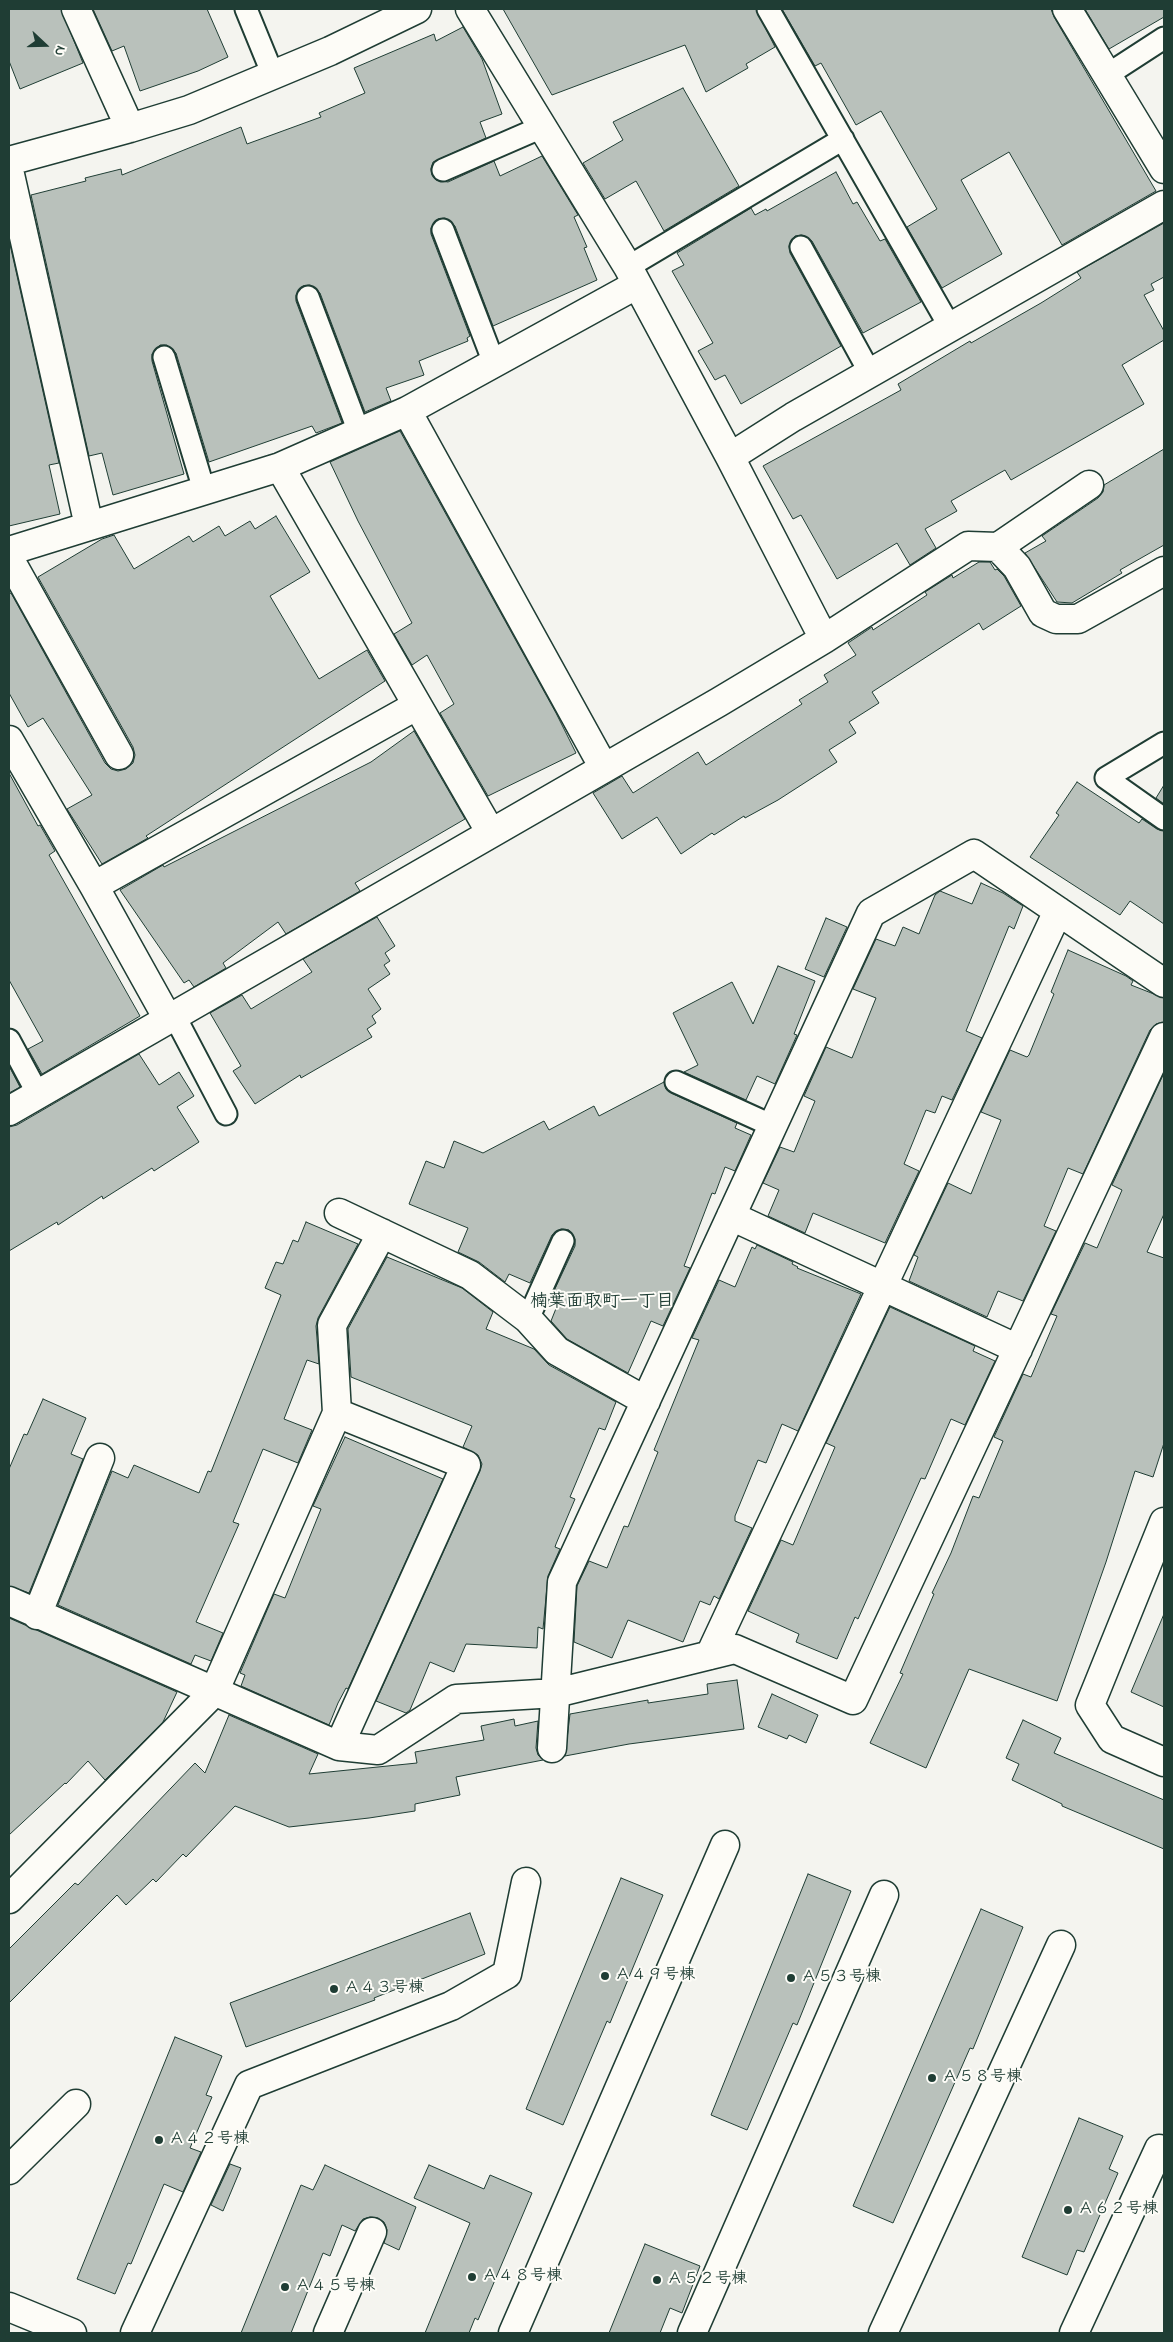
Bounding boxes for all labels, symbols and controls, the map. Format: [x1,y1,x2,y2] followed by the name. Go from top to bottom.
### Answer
[20,20,70,70] north arrow
[48,42,71,59] text: N
[530,1292,674,1314] district label: 楠葉面取町一丁目
[615,1966,695,1986] place label: Ａ４９号棟
[801,1968,881,1988] place label: Ａ５３号棟
[599,1970,611,1982] marker: Ａ４９号棟
[785,1972,797,1984] marker: Ａ５３号棟
[344,1979,424,1999] place label: Ａ４３号棟
[328,1983,340,1995] marker: Ａ４３号棟
[942,2068,1022,2088] place label: Ａ５８号棟
[926,2072,938,2084] marker: Ａ５８号棟
[169,2130,249,2150] place label: Ａ４２号棟
[153,2134,165,2146] marker: Ａ４２号棟
[1078,2200,1158,2220] place label: Ａ６２号棟
[1062,2204,1074,2216] marker: Ａ６２号棟
[482,2267,562,2287] place label: Ａ４８号棟
[667,2270,747,2290] place label: Ａ５２号棟
[466,2271,478,2283] marker: Ａ４８号棟
[651,2274,663,2286] marker: Ａ５２号棟
[295,2277,375,2297] place label: Ａ４５号棟
[279,2281,291,2293] marker: Ａ４５号棟

